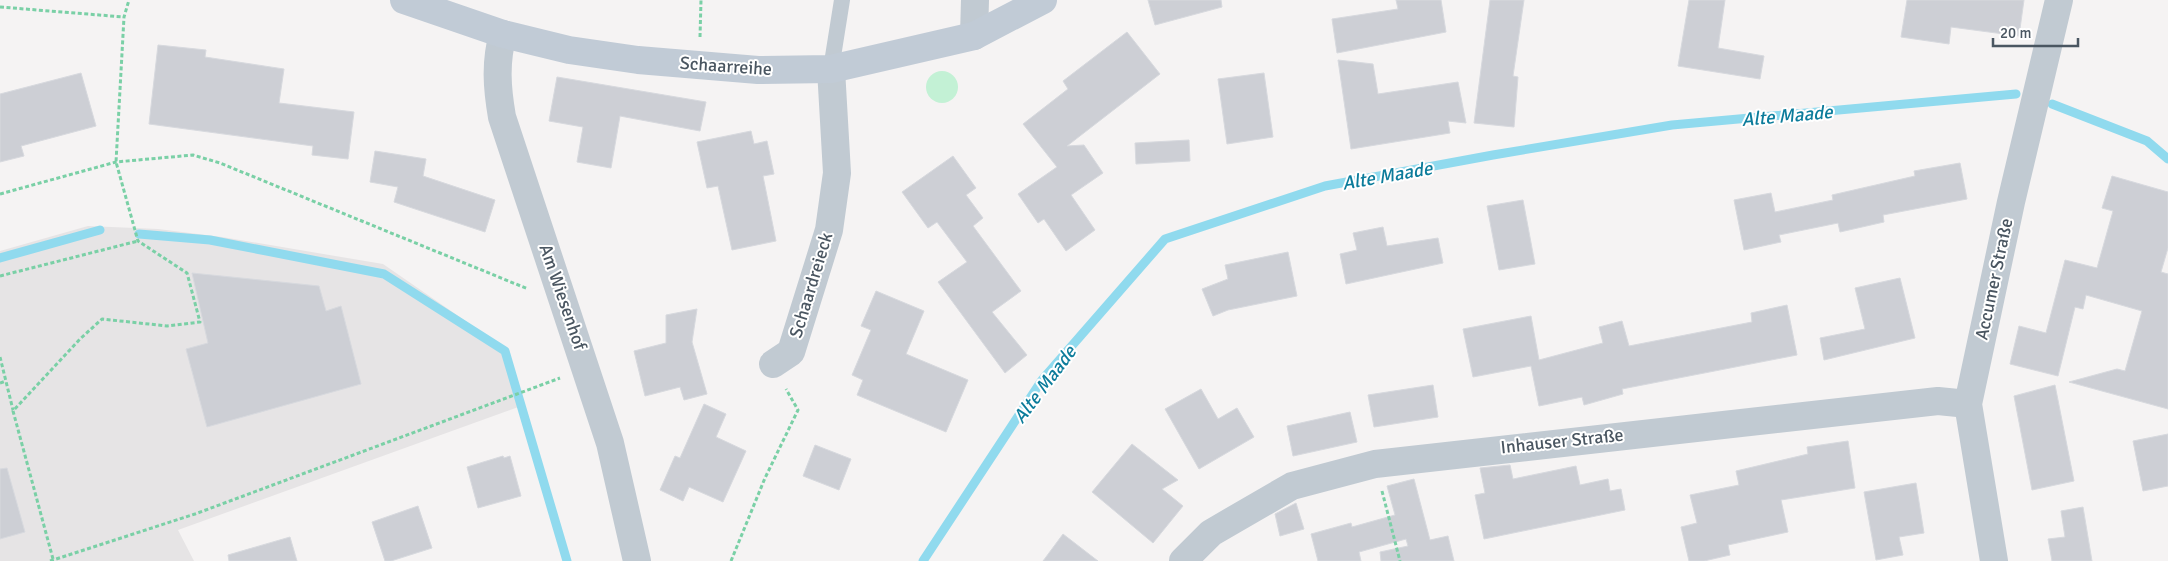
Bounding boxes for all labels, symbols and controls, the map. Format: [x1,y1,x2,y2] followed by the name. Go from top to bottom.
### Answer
[1993,15,2078,47] scale bar
[2000,24,2031,42] text: 20 m
[679,52,773,80] street label: Schaarreihe
[1741,100,1835,132] water label: Alte Maade
[1340,156,1436,196] water label: Alte Maade
[1970,216,2018,342] street label: Accumer Straße
[785,230,837,340] street label: Schaardreieck
[535,241,592,354] street label: Am Wiesenhof
[1008,340,1083,428] water label: Alte Maade
[1499,424,1625,458] street label: Inhauser Straße

